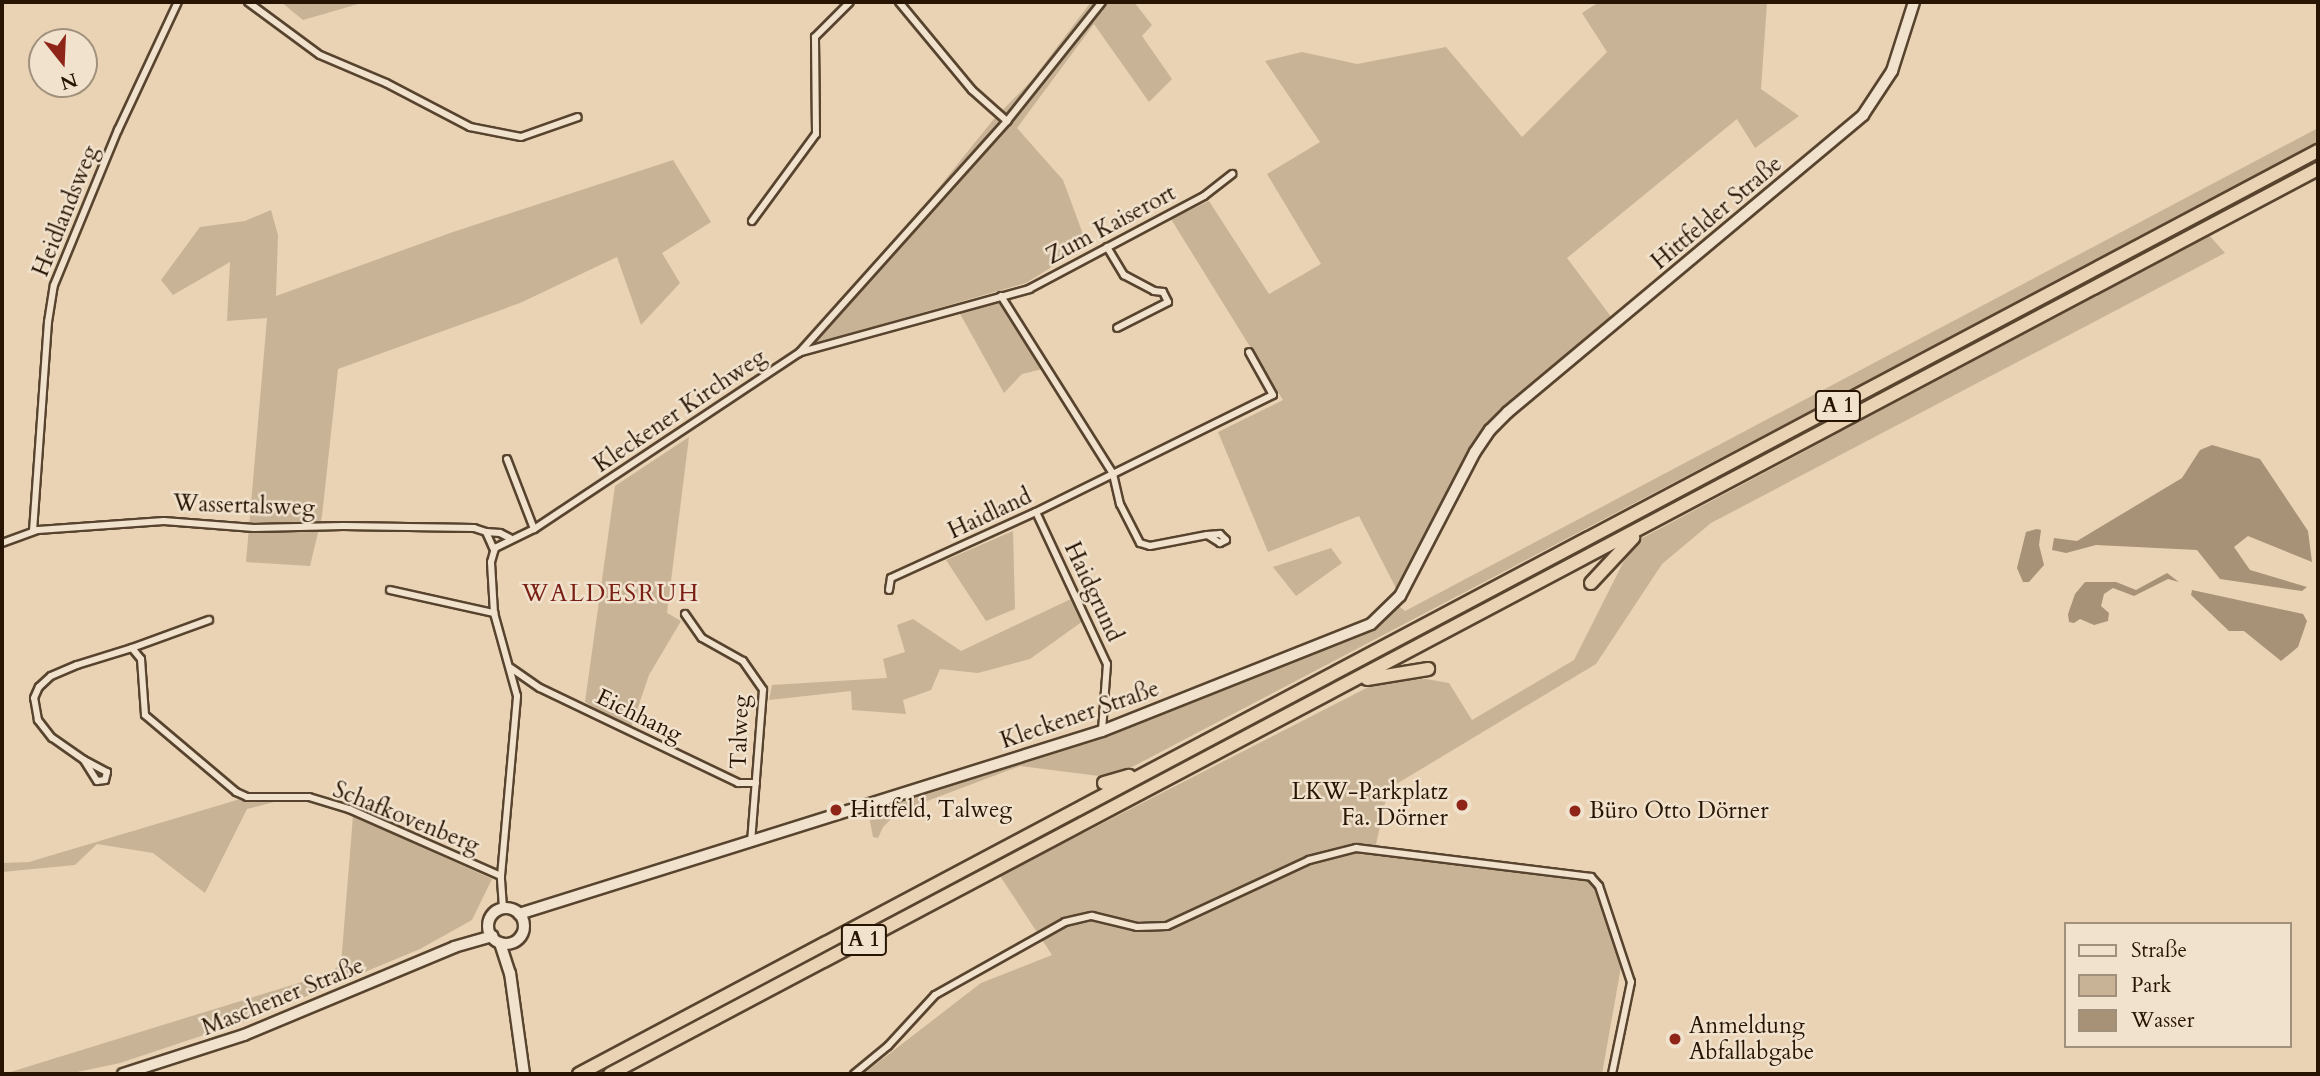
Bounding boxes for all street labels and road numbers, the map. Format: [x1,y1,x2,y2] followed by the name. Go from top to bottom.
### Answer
[27,141,105,281] street label: Heidlandsweg
[1646,150,1788,276] street label: Hittfelder Straße
[1041,179,1181,271] street label: Zum Kaiserort
[589,343,771,479] street label: Kleckener Kirchweg
[1814,388,1862,424] road number: A 1
[944,483,1036,545] street label: Haidland
[173,490,315,522] street label: Wassertalsweg
[1058,538,1128,646] street label: Haidgrund
[997,675,1163,755] street label: Kleckener Straße
[591,683,687,749] street label: Eichhang
[725,694,755,770] street label: Talweg
[329,776,483,860] street label: Schafkovenberg
[840,922,888,958] road number: A 1
[198,952,368,1042] street label: Maschener Straße

